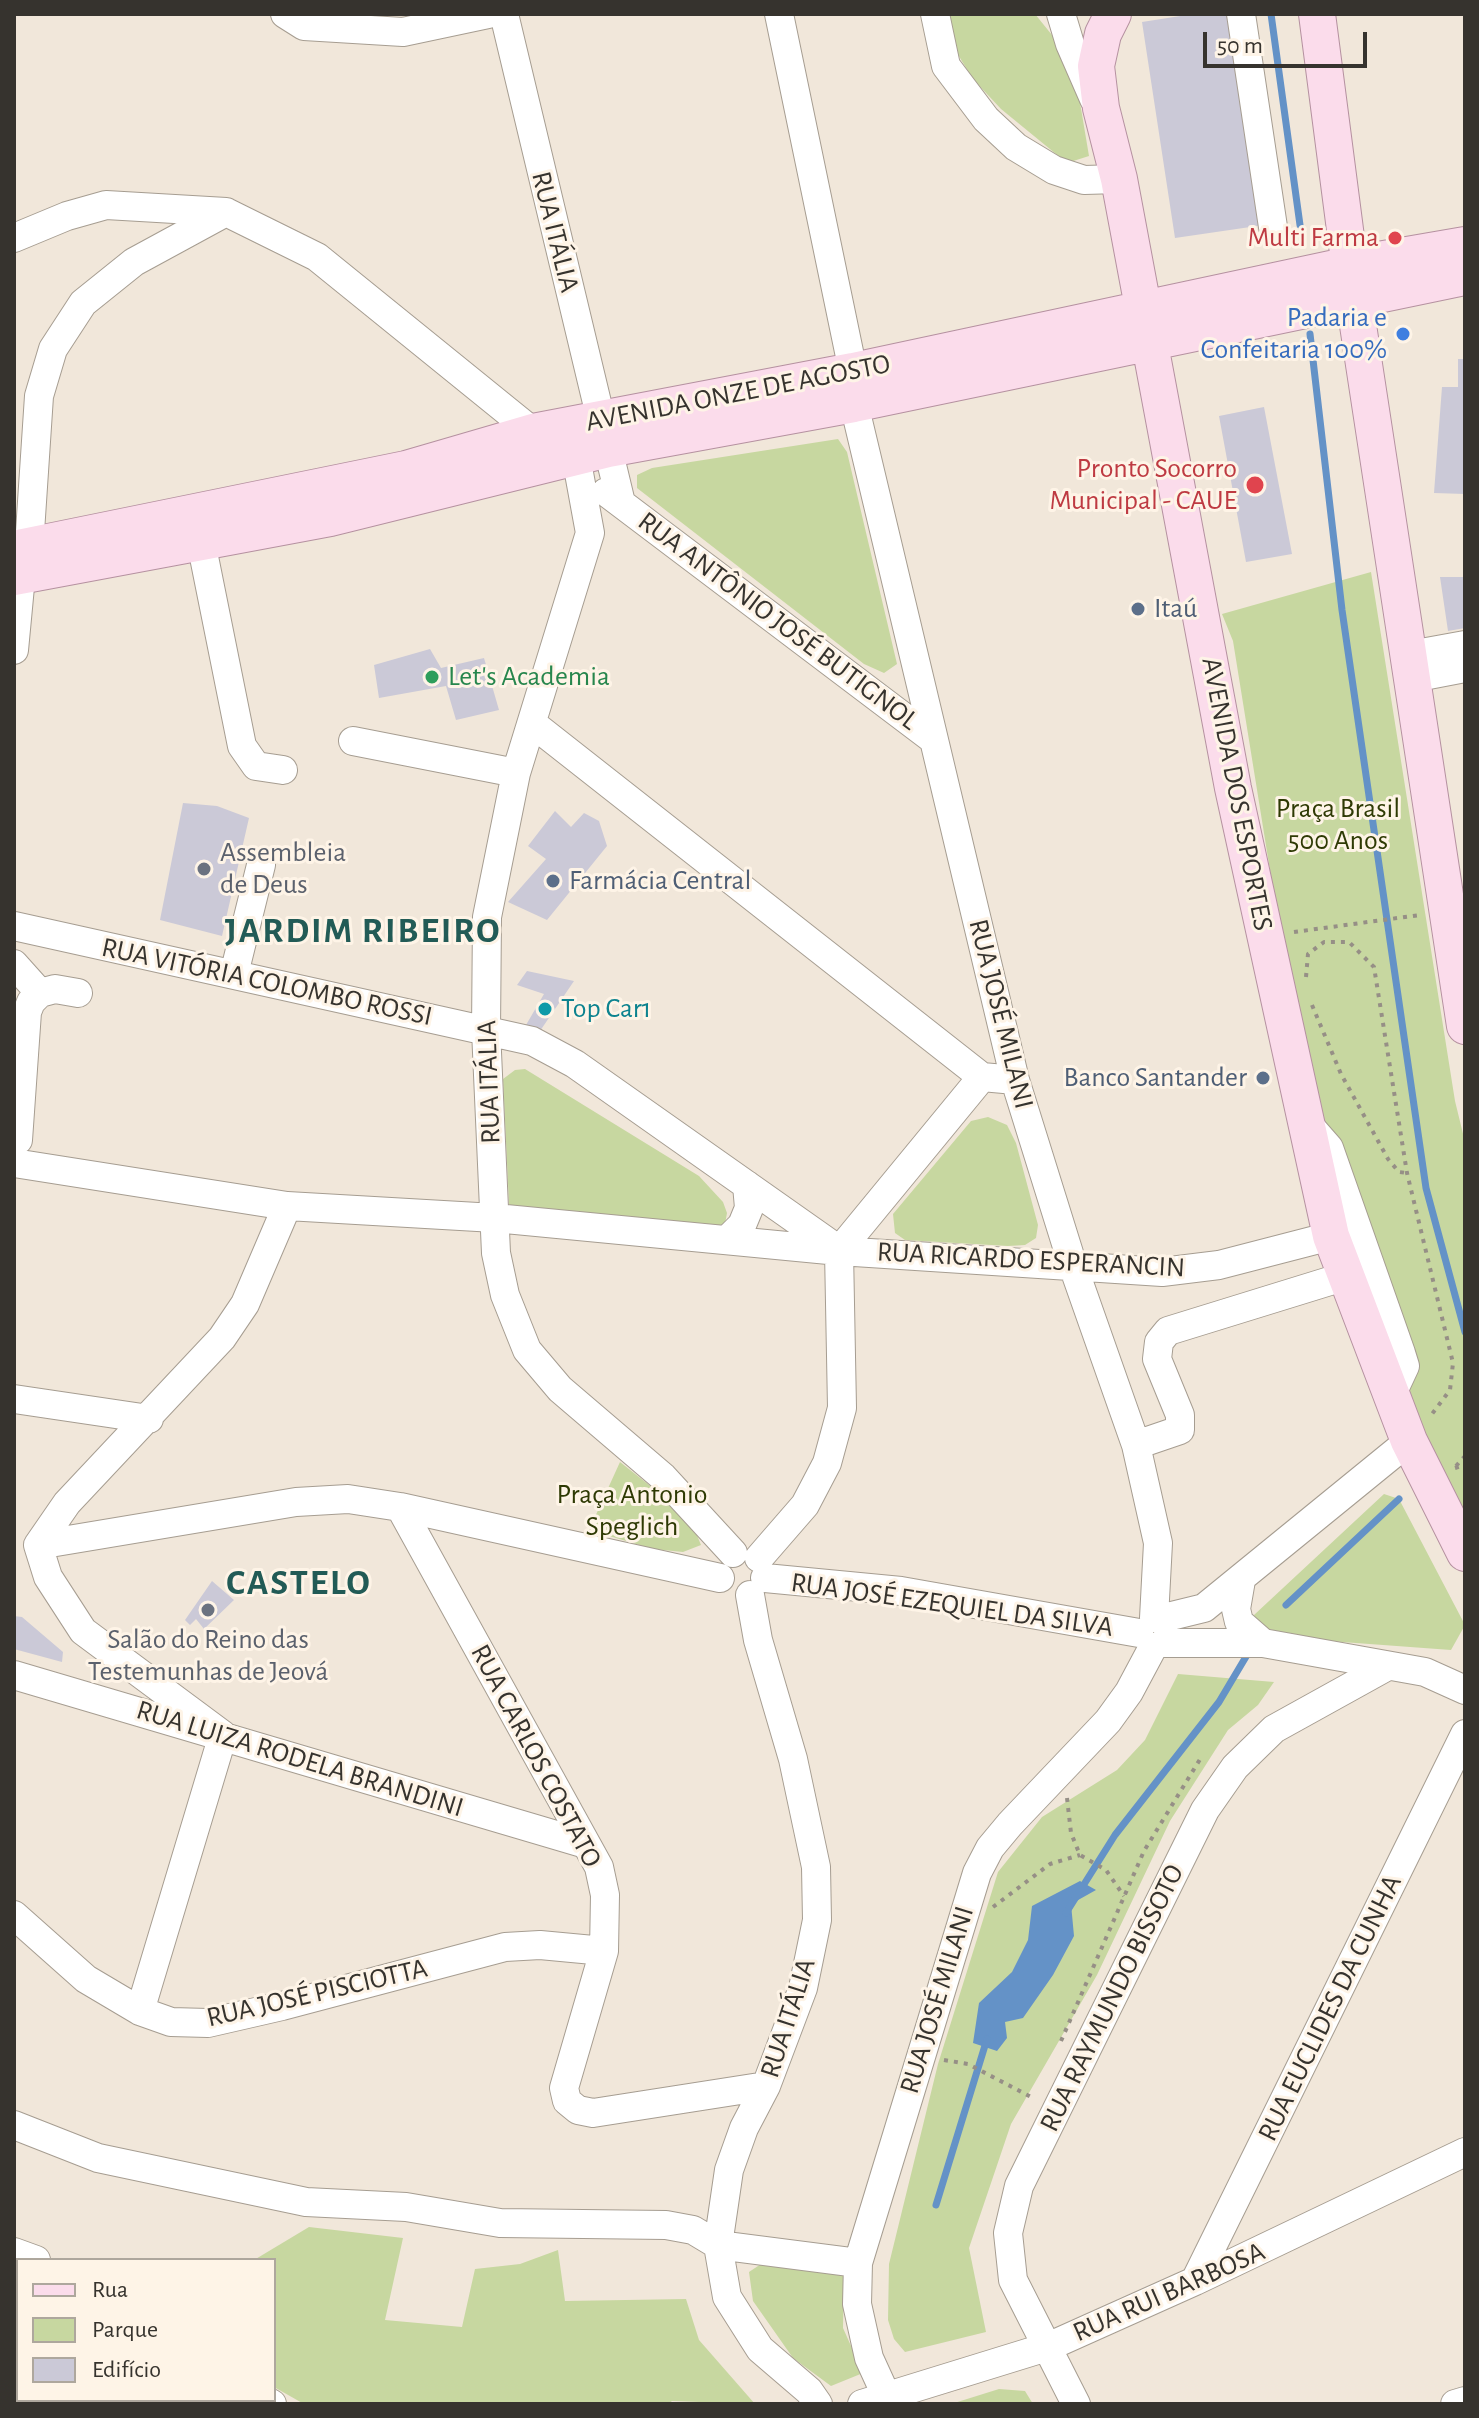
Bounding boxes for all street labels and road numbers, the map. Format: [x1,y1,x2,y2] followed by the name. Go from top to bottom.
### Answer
[524,168,586,296] street label: RUA ITÁLIA
[583,347,893,439] street label: AVENIDA ONZE DE AGOSTO
[631,505,925,737] street label: RUA ANTÔNIO JOSÉ BUTIGNOL
[1194,655,1280,933] street label: AVENIDA DOS ESPORTES
[961,916,1041,1112] street label: RUA JOSÉ MILANI
[99,931,435,1033] street label: RUA VITÓRIA COLOMBO ROSSI
[470,1020,508,1144] street label: RUA ITÁLIA
[876,1235,1186,1285] street label: RUA RICARDO ESPERANCIN
[789,1566,1115,1644] street label: RUA JOSÉ EZEQUIEL DA SILVA
[463,1639,609,1873] street label: RUA CARLOS COSTATO
[132,1693,468,1825] street label: RUA LUIZA RODELA BRANDINI
[1033,1859,1191,2137] street label: RUA RAYMUNDO BISSOTO
[1251,1869,1409,2147] street label: RUA EUCLIDES DA CUNHA
[893,1902,981,2098] street label: RUA JOSÉ MILANI
[203,1951,431,2035] street label: RUA JOSÉ PISCIOTTA
[753,1954,823,2082] street label: RUA ITÁLIA
[1068,2235,1270,2349] street label: RUA RUI BARBOSA

